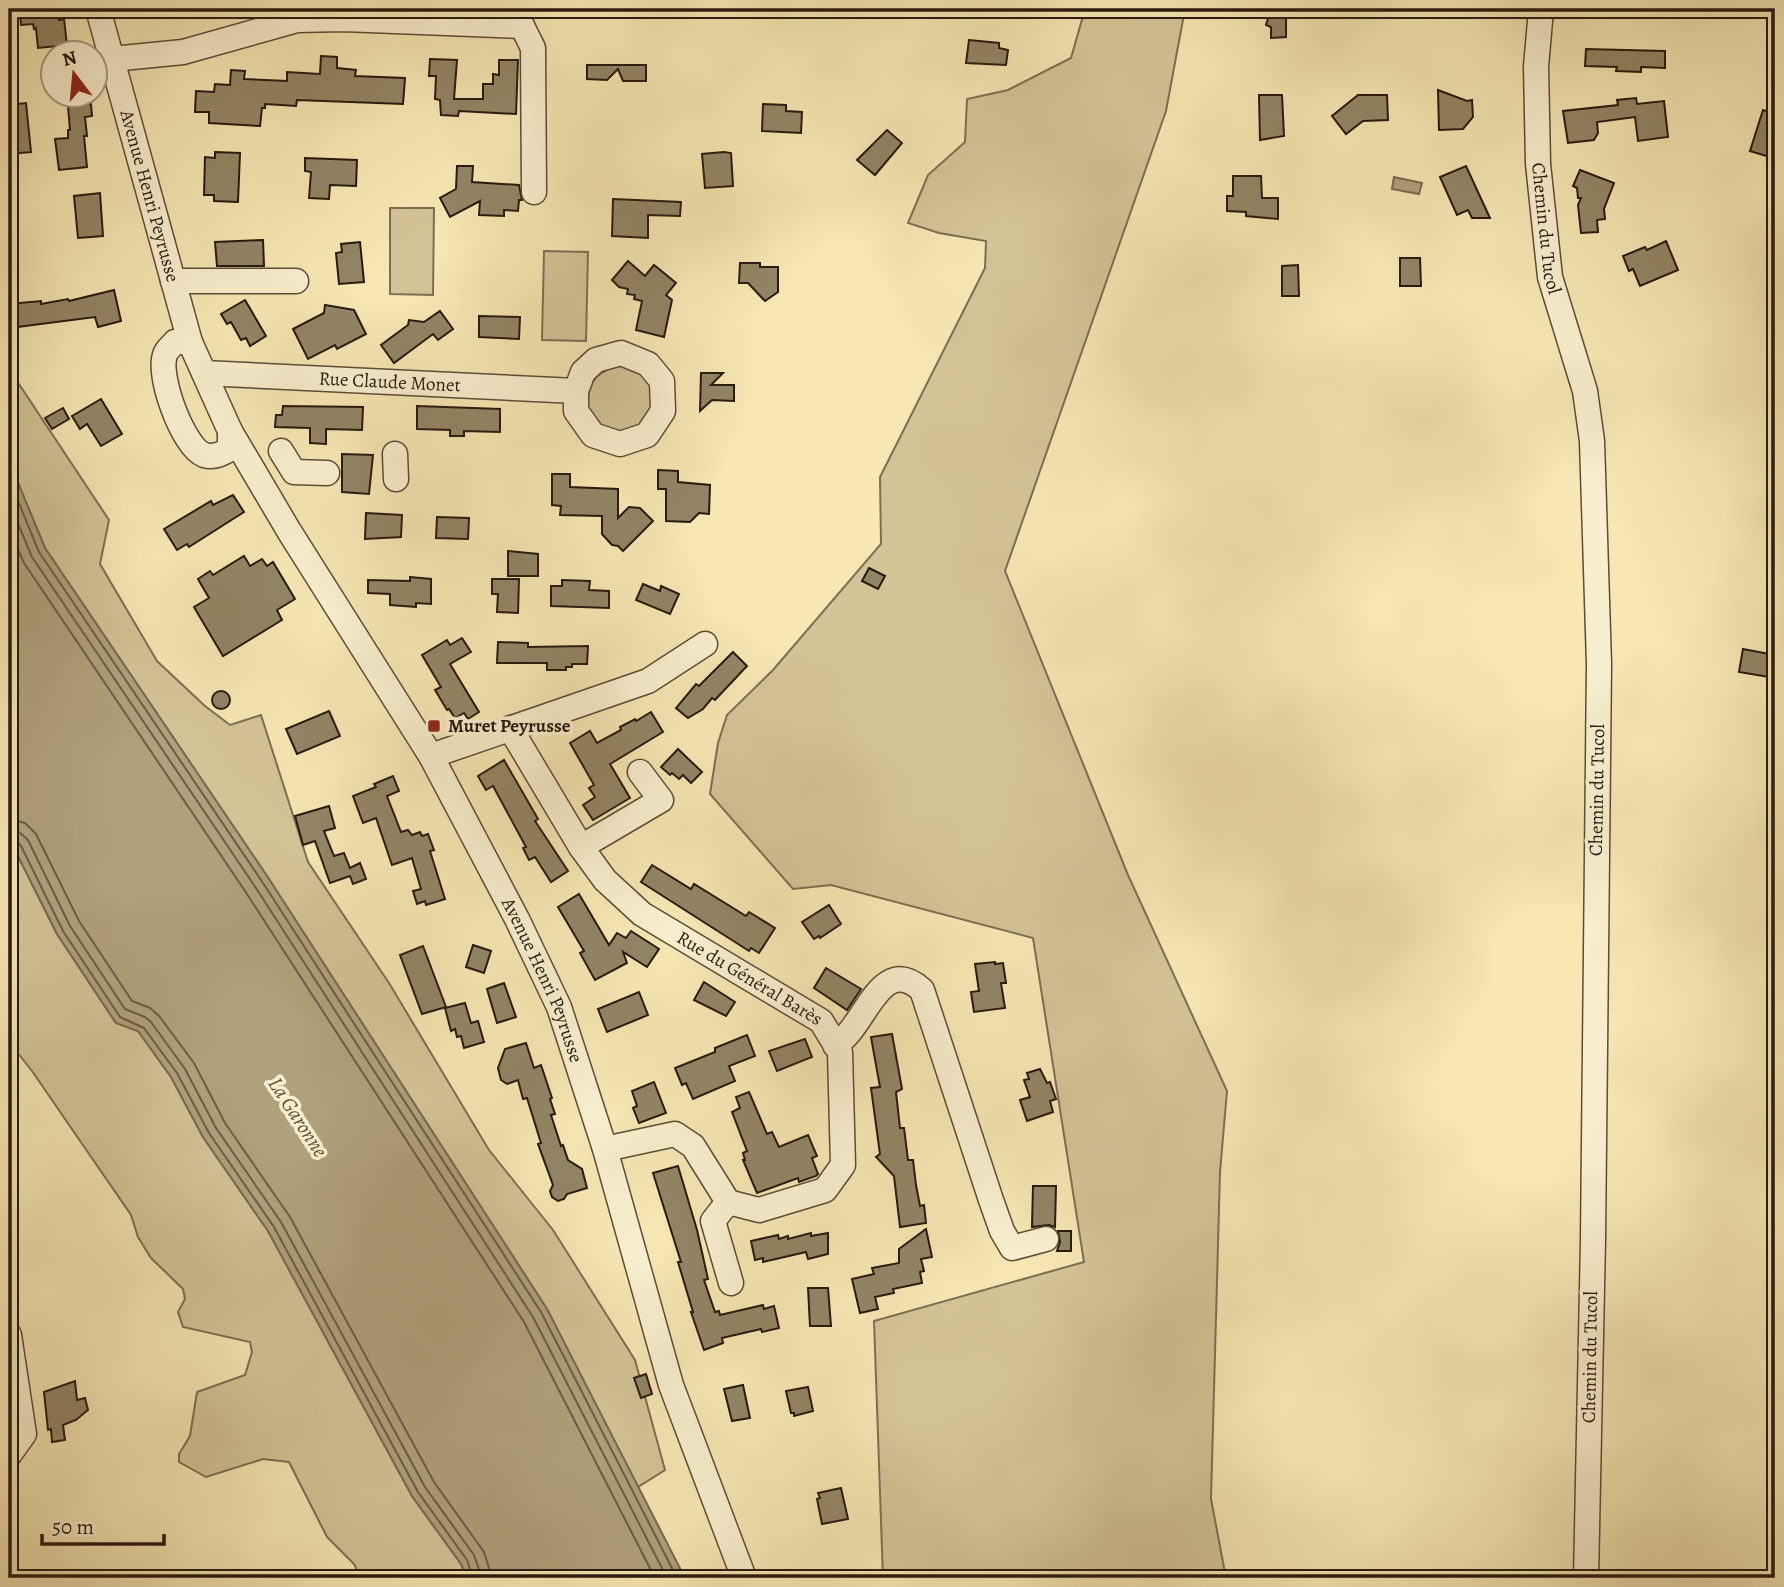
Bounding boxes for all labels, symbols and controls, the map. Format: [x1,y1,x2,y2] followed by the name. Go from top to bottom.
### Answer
[38,38,108,108] north arrow
[59,44,80,73] text: N
[113,106,186,285] street label: Avenue Henri Peyrusse
[1525,161,1568,298] street label: Chemin du Tucol
[318,366,461,398] street label: Rue Claude Monet
[448,713,571,739] place label: Muret Peyrusse
[426,718,442,734] marker: Muret Peyrusse
[1583,723,1611,856] street label: Chemin du Tucol
[495,892,589,1066] street label: Avenue Henri Peyrusse
[672,925,827,1032] street label: Rue du Général Barès
[262,1072,335,1163] water label: La Garonne
[1576,1290,1604,1423] street label: Chemin du Tucol
[42,1503,164,1547] scale bar
[52,1513,94,1541] text: 50 m

